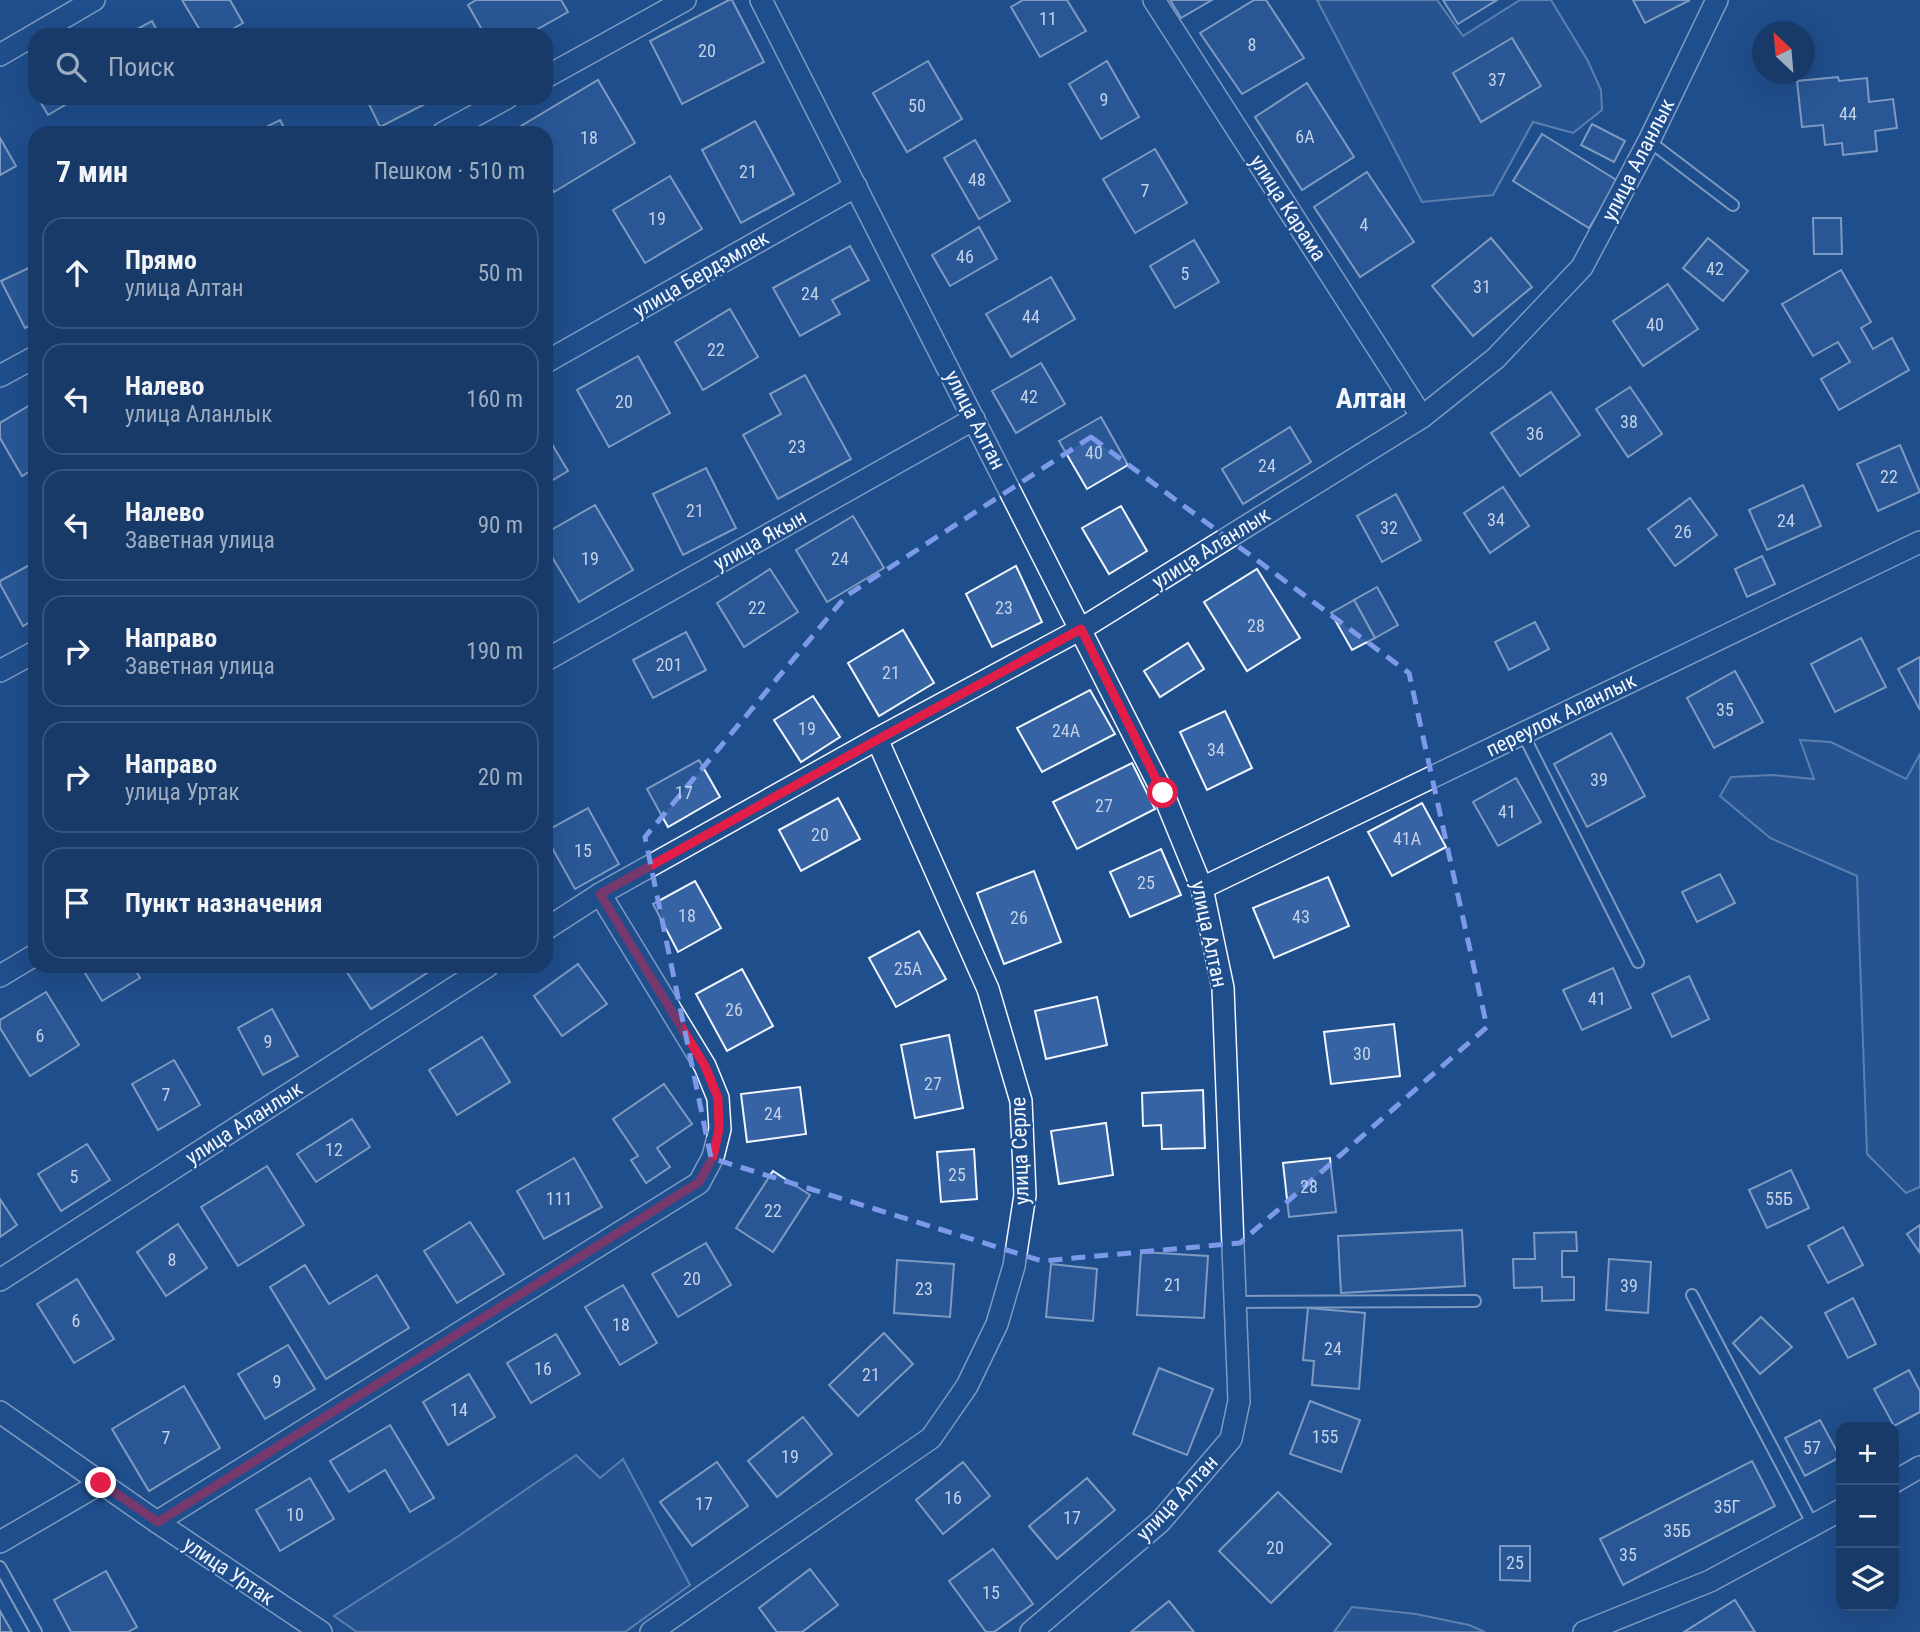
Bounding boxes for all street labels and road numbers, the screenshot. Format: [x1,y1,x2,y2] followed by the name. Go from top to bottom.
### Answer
[1597,95,1679,225] street label: улица Аланлык
[1245,151,1331,265] street label: улица Карама
[629,225,773,323] street label: улица Бердэмлек
[940,366,1010,474] street label: улица Алтан
[1148,502,1274,594] street label: улица Аланлык
[709,505,811,575] street label: улица Якын
[1482,668,1640,762] street label: переулок Аланлык
[1186,879,1232,989] street label: улица Алтан
[181,1076,307,1170] street label: улица Аланлык
[1006,1096,1034,1205] street label: улица Серле
[1131,1450,1223,1546] street label: улица Алтан
[179,1532,279,1610] street label: улица Уртак

